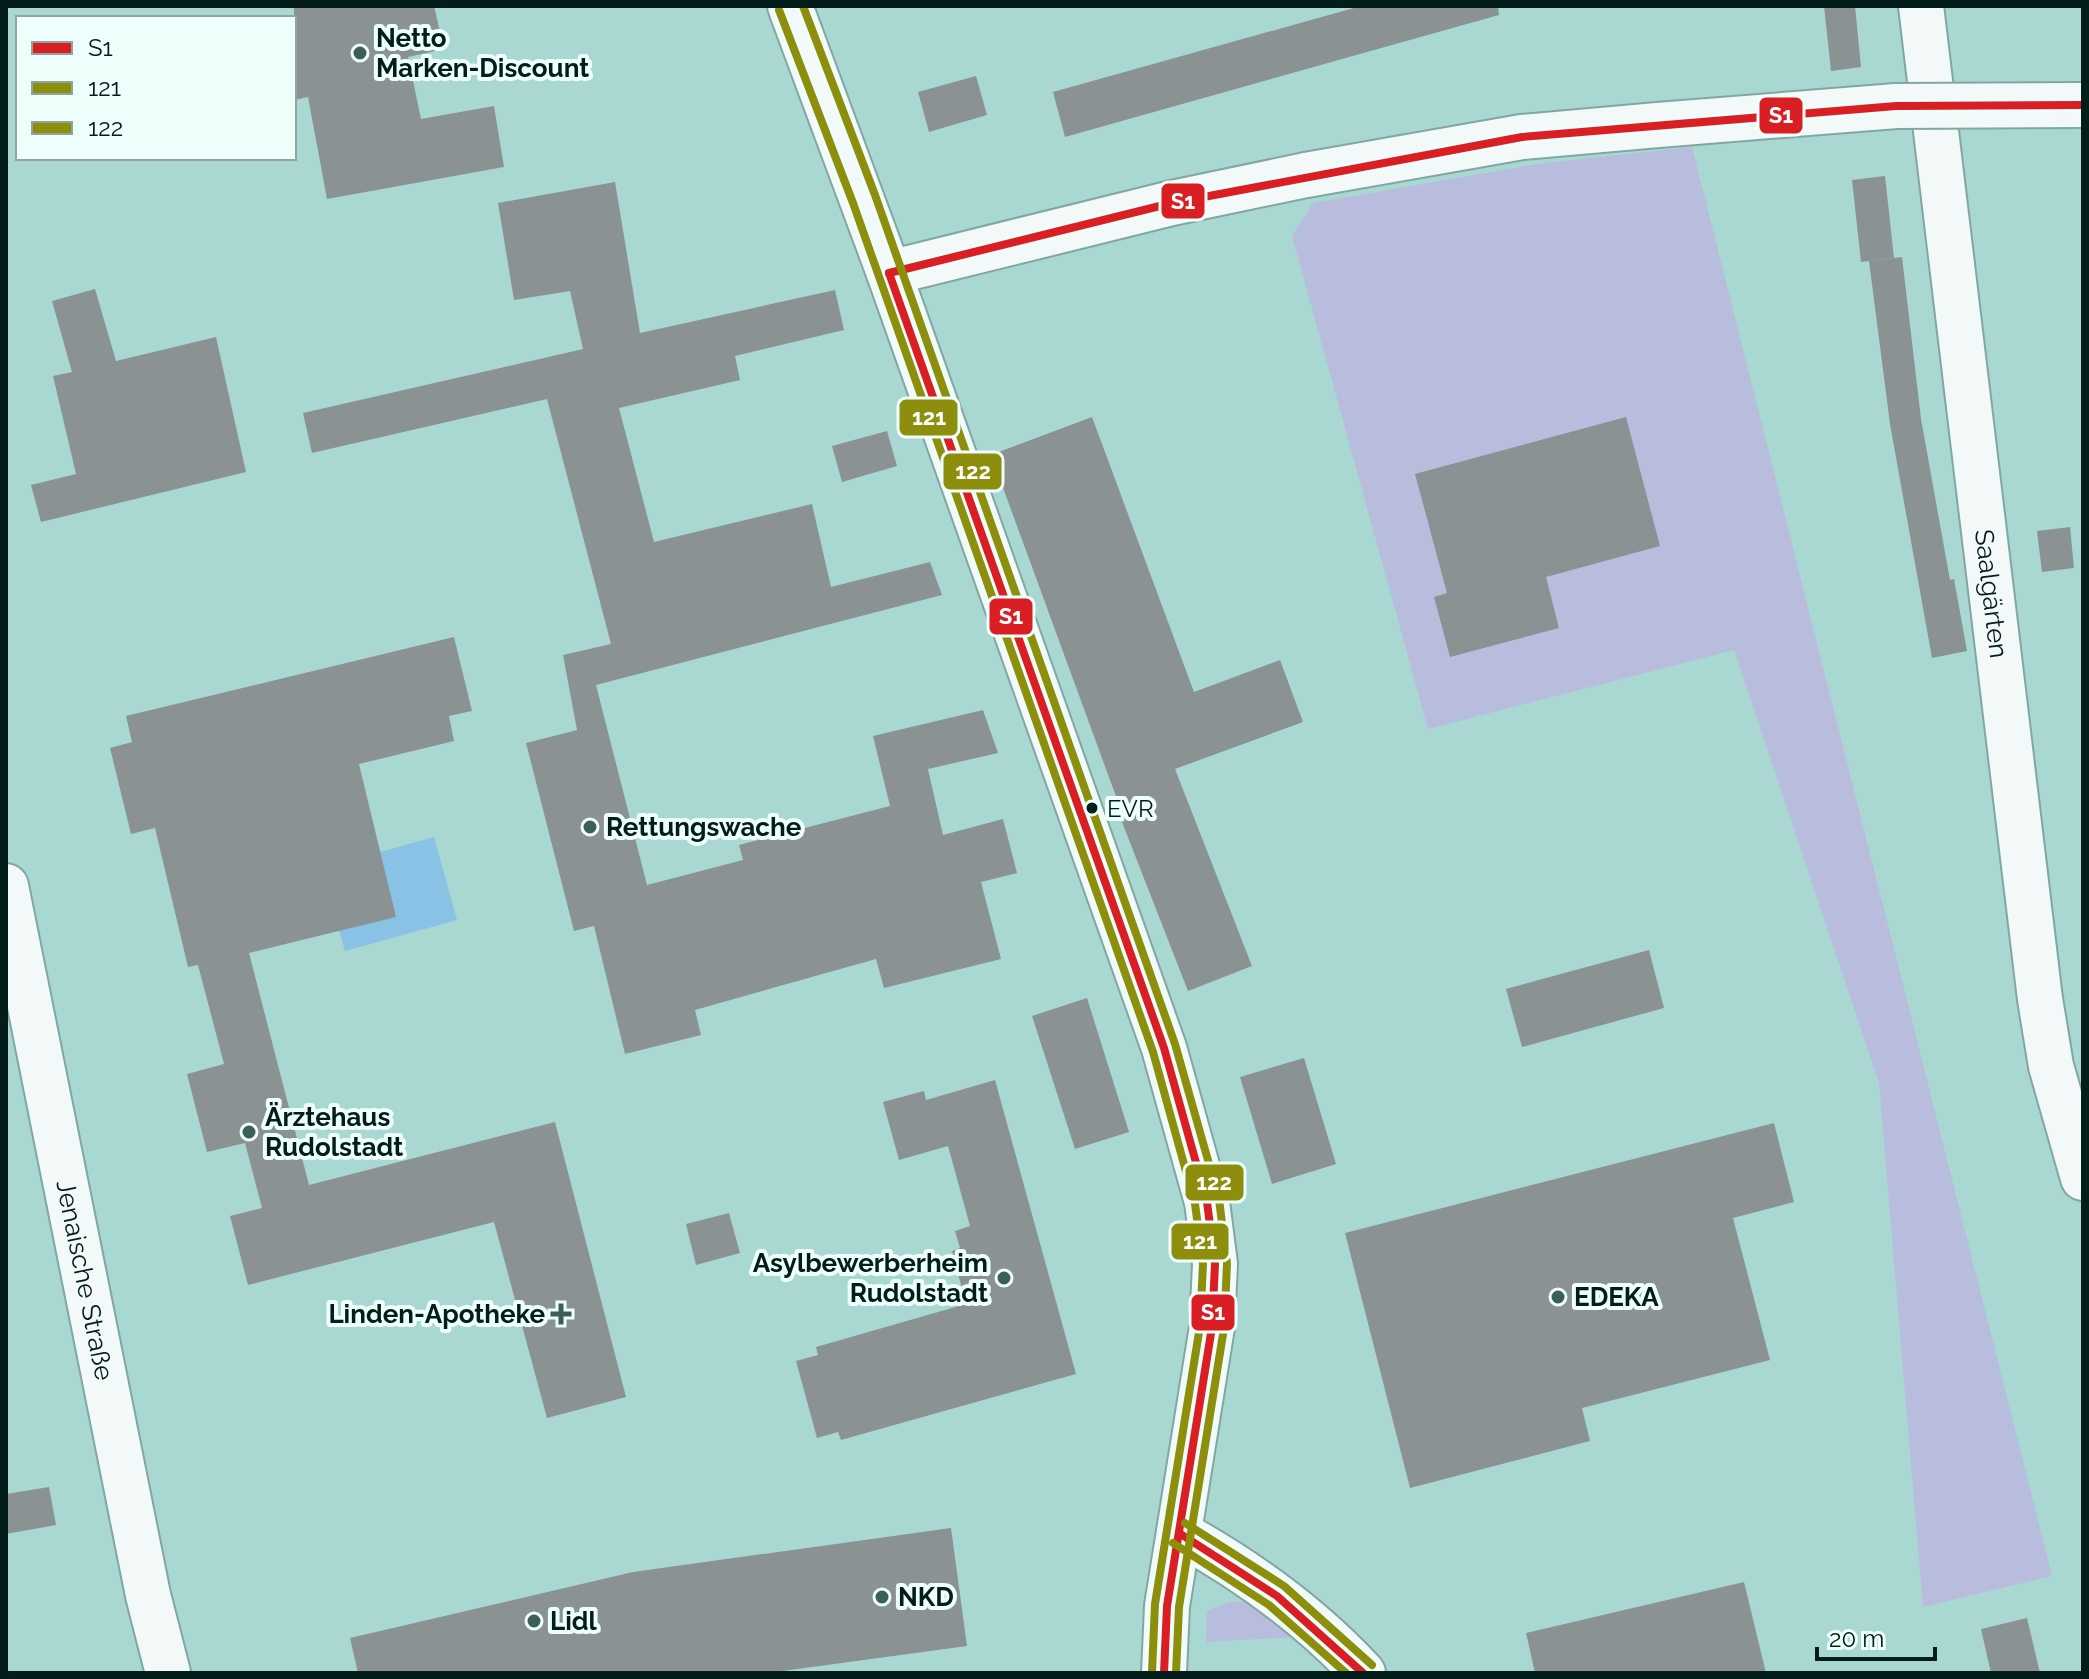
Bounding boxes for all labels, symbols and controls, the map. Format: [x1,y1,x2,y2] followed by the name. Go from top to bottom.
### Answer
[16,16,296,160] legend
[376,23,589,83] place label: Netto Marken-Discount
[88,33,113,62] text: S1
[351,44,369,62] marker: Netto Marken-Discount
[88,73,121,102] text: 121
[1758,96,1804,135] line badge: S1
[1769,102,1793,128] text: S1
[88,113,123,142] text: 122
[1160,182,1206,220] line badge: S1
[1171,188,1195,214] text: S1
[898,398,959,437] line badge: 121
[912,404,946,430] text: 121
[942,452,1003,491] line badge: 122
[955,458,991,484] text: 122
[1969,528,2014,660] street label: Saalgärten
[988,597,1034,636] line badge: S1
[999,603,1023,629] text: S1
[1107,794,1154,823] place label: EVR
[1084,800,1100,816] marker: EVR
[606,812,802,842] place label: Rettungswache
[581,818,599,836] marker: Rettungswache
[265,1102,403,1162] place label: Ärztehaus Rudolstadt
[240,1123,258,1141] marker: Ärztehaus Rudolstadt
[1184,1163,1245,1202] line badge: 122
[1196,1169,1232,1195] text: 122
[50,1177,120,1383] street label: Jenaische Straße
[1170,1222,1230,1261] line badge: 121
[1183,1228,1217,1254] text: 121
[753,1248,988,1308] place label: Asylbewerberheim Rudolstadt
[995,1269,1013,1287] marker: Asylbewerberheim Rudolstadt
[1574,1282,1659,1312] place label: EDEKA
[1549,1288,1567,1306] marker: EDEKA
[1190,1293,1236,1332] line badge: S1
[328,1299,545,1329] place label: Linden-Apotheke
[1201,1299,1225,1325] text: S1
[552,1305,570,1323] marker: Linden-Apotheke
[898,1582,954,1612] place label: NKD
[873,1588,891,1606] marker: NKD
[550,1606,598,1636] place label: Lidl
[1817,1611,1935,1661] scale bar
[525,1612,543,1630] marker: Lidl
[1829,1624,1884,1653] text: 20 m

